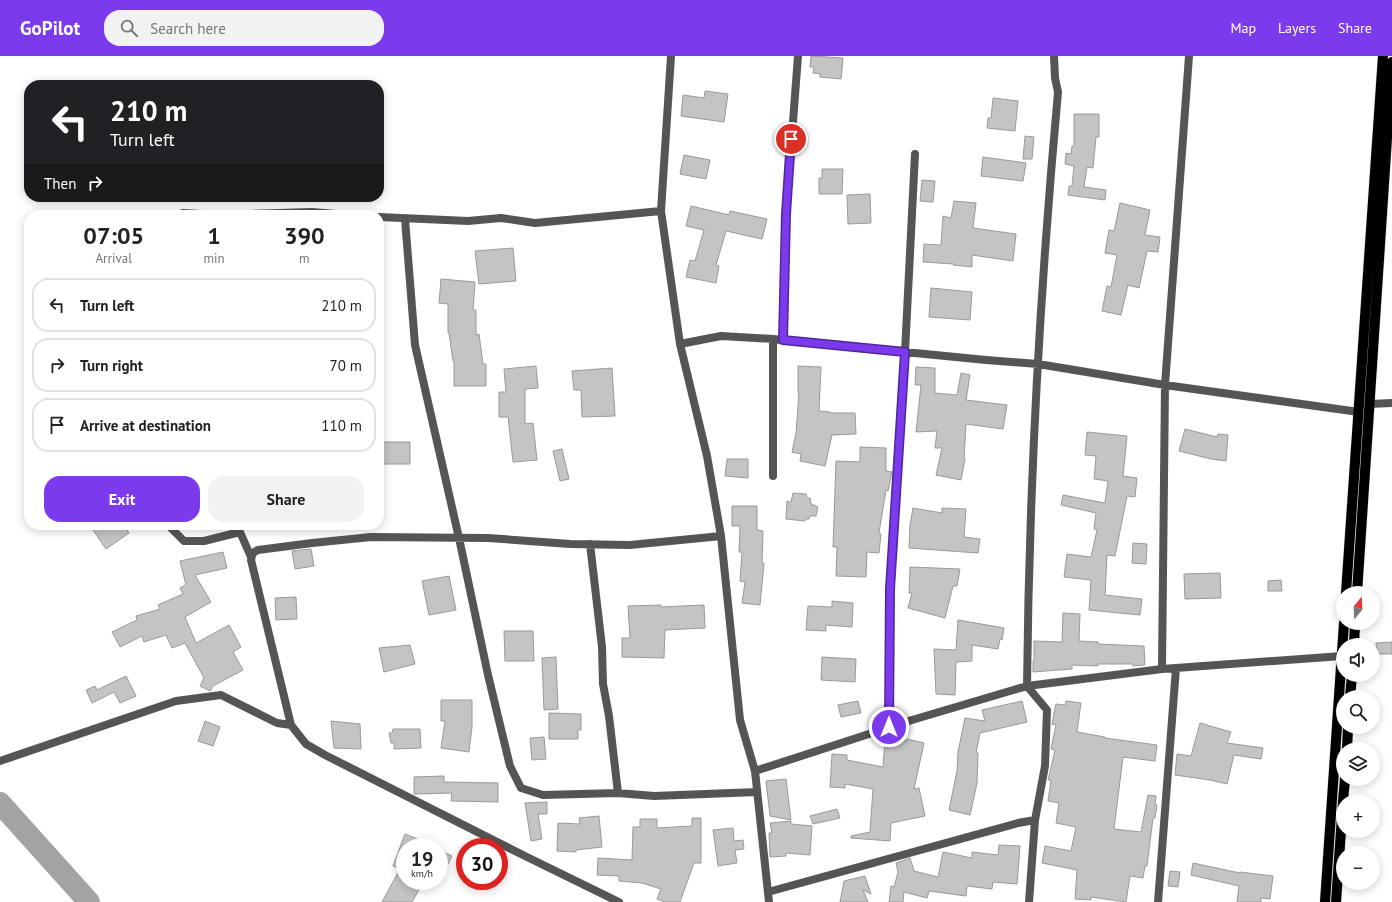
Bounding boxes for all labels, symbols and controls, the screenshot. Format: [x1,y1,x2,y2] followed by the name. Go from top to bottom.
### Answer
[104,10,384,46] search box
[20,16,80,40] text: GoPilot
[118,17,140,39] icon: search
[150,19,226,38] text: Search here
[1230,19,1256,37] text: Map
[1278,19,1316,37] text: Layers
[1338,19,1372,37] text: Share
[110,92,187,129] text: 210 m
[44,96,96,148] icon: left
[774,122,808,156] pin
[110,128,175,151] text: Turn left
[780,128,802,150] icon: arrive
[84,172,106,194] icon: right
[44,174,76,193] text: Then
[83,220,144,251] text: 07:05
[207,220,221,251] text: 1
[284,220,325,251] text: 390
[96,250,132,267] text: Arrival
[203,250,225,267] text: min
[299,250,310,267] text: m
[46,294,68,316] icon: left
[80,296,134,315] text: Turn left
[321,296,362,315] text: 210 m
[46,354,68,376] icon: right
[80,356,143,375] text: Turn right
[329,356,362,375] text: 70 m
[46,414,68,436] icon: arrive
[80,416,211,435] text: Arrive at destination
[321,416,362,435] text: 110 m
[44,476,200,522] button: Exit
[208,476,364,522] button: Share
[1336,586,1380,630] north arrow
[1336,586,1380,890] map controls
[1336,638,1380,682] button: sound
[1336,690,1380,734] button: search
[868,706,910,748] position arrow
[1336,742,1380,786] button: layers
[1336,794,1380,838] button: +
[456,838,508,890] speed limit sign: 30
[411,846,433,872] text: 19
[1336,846,1380,890] button: −
[411,867,433,880] text: km/h

